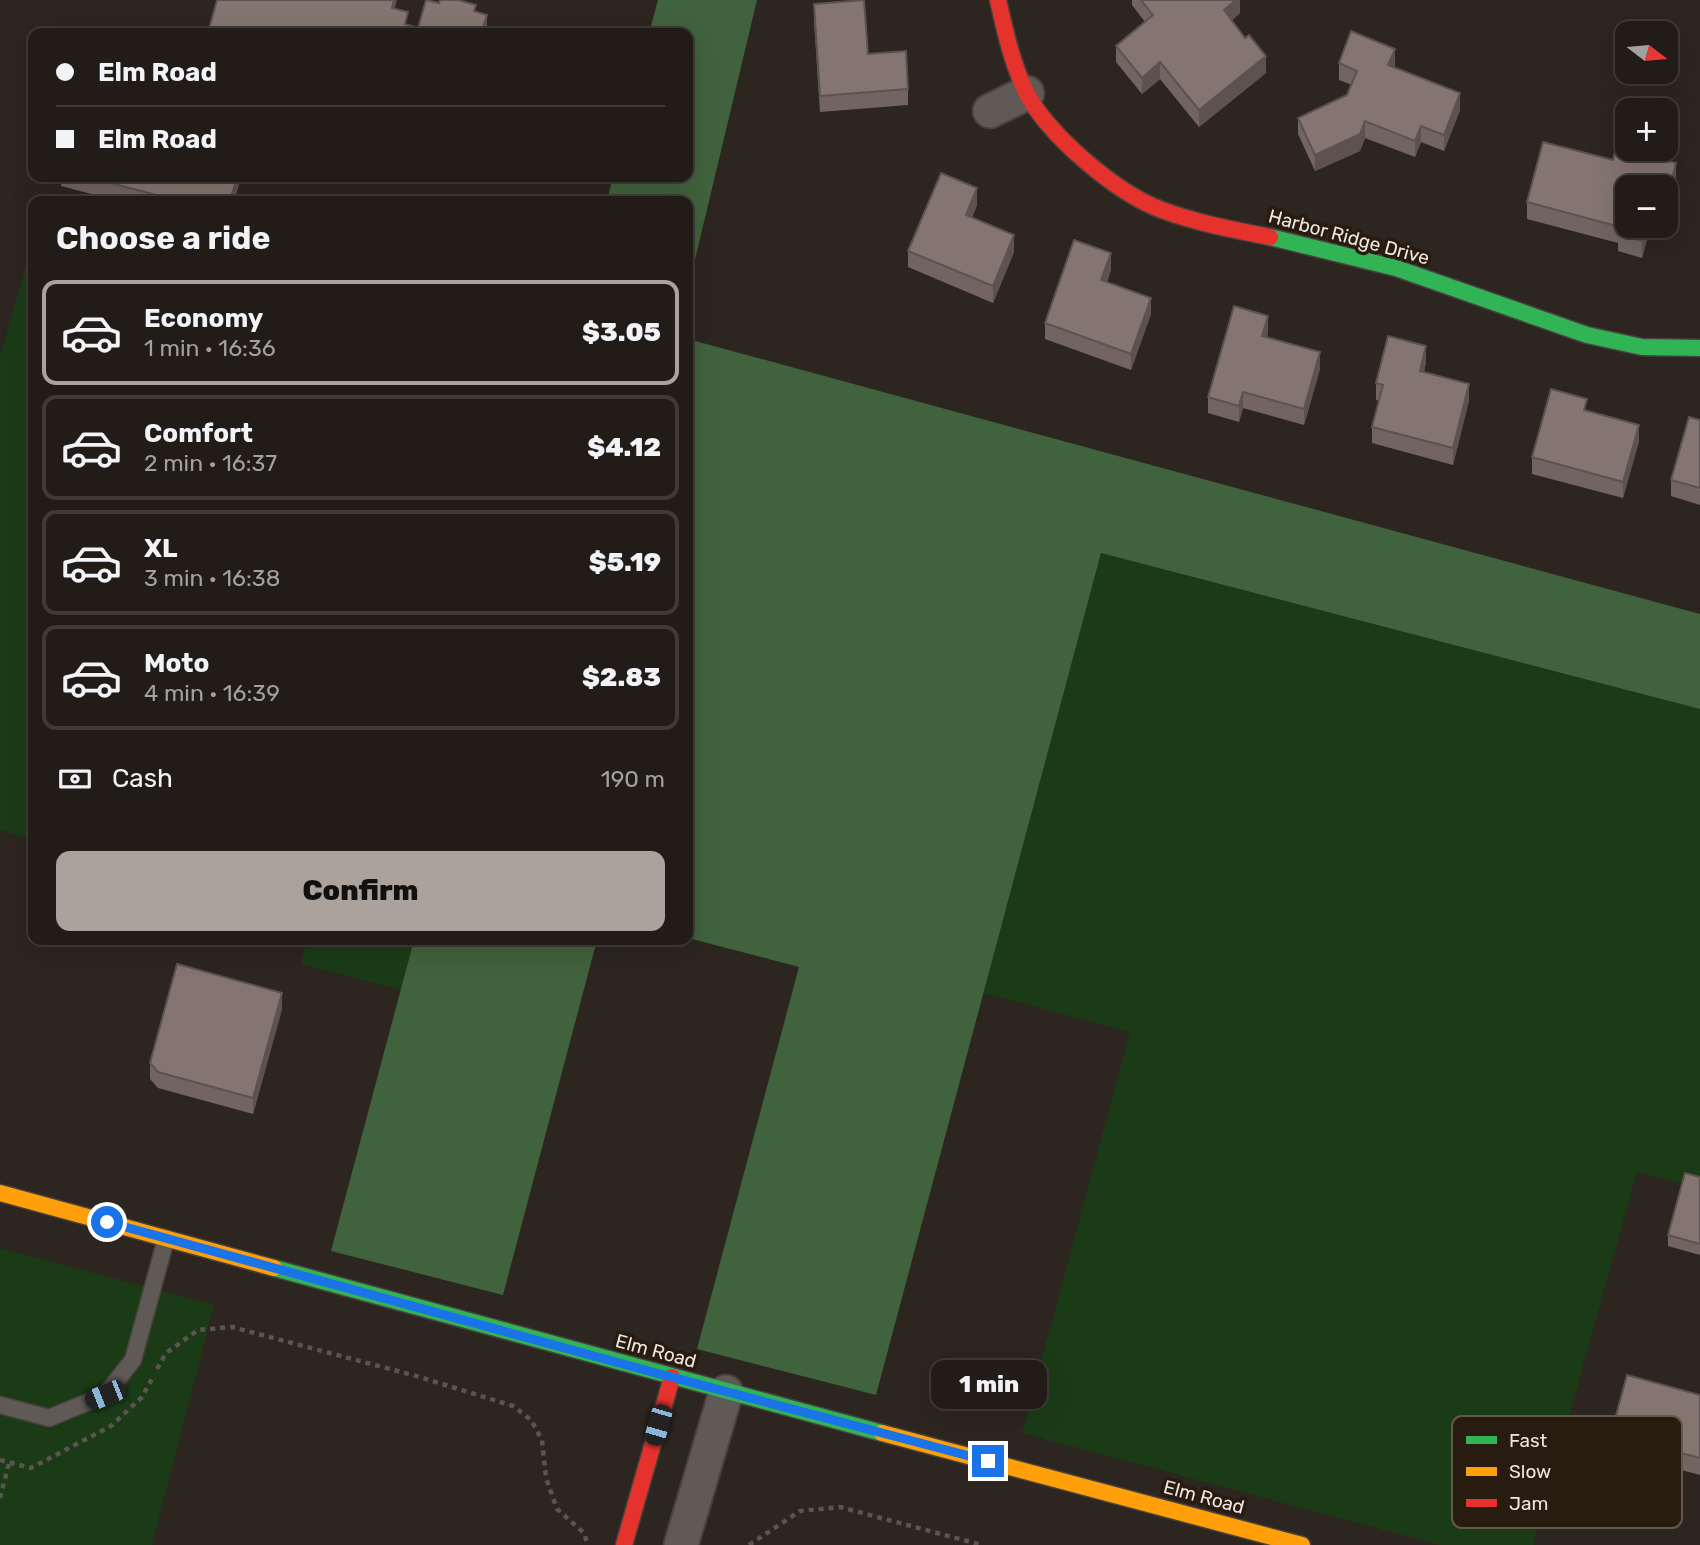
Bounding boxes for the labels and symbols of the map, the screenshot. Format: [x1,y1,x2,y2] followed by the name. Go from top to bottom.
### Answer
[1615,21,1678,84] north arrow
[1266,204,1432,270] street label: Harbor Ridge Drive
[91,1206,123,1238] route start
[613,1329,699,1373] street label: Elm Road
[930,1360,1046,1408] callout: 1 min
[82,1377,129,1413] car
[643,1402,674,1448] car
[1452,1416,1682,1528] legend
[1509,1429,1548,1452] text: Fast
[972,1445,1004,1477] route end
[1509,1460,1551,1483] text: Slow
[1161,1475,1247,1519] street label: Elm Road
[1509,1492,1548,1515] text: Jam

